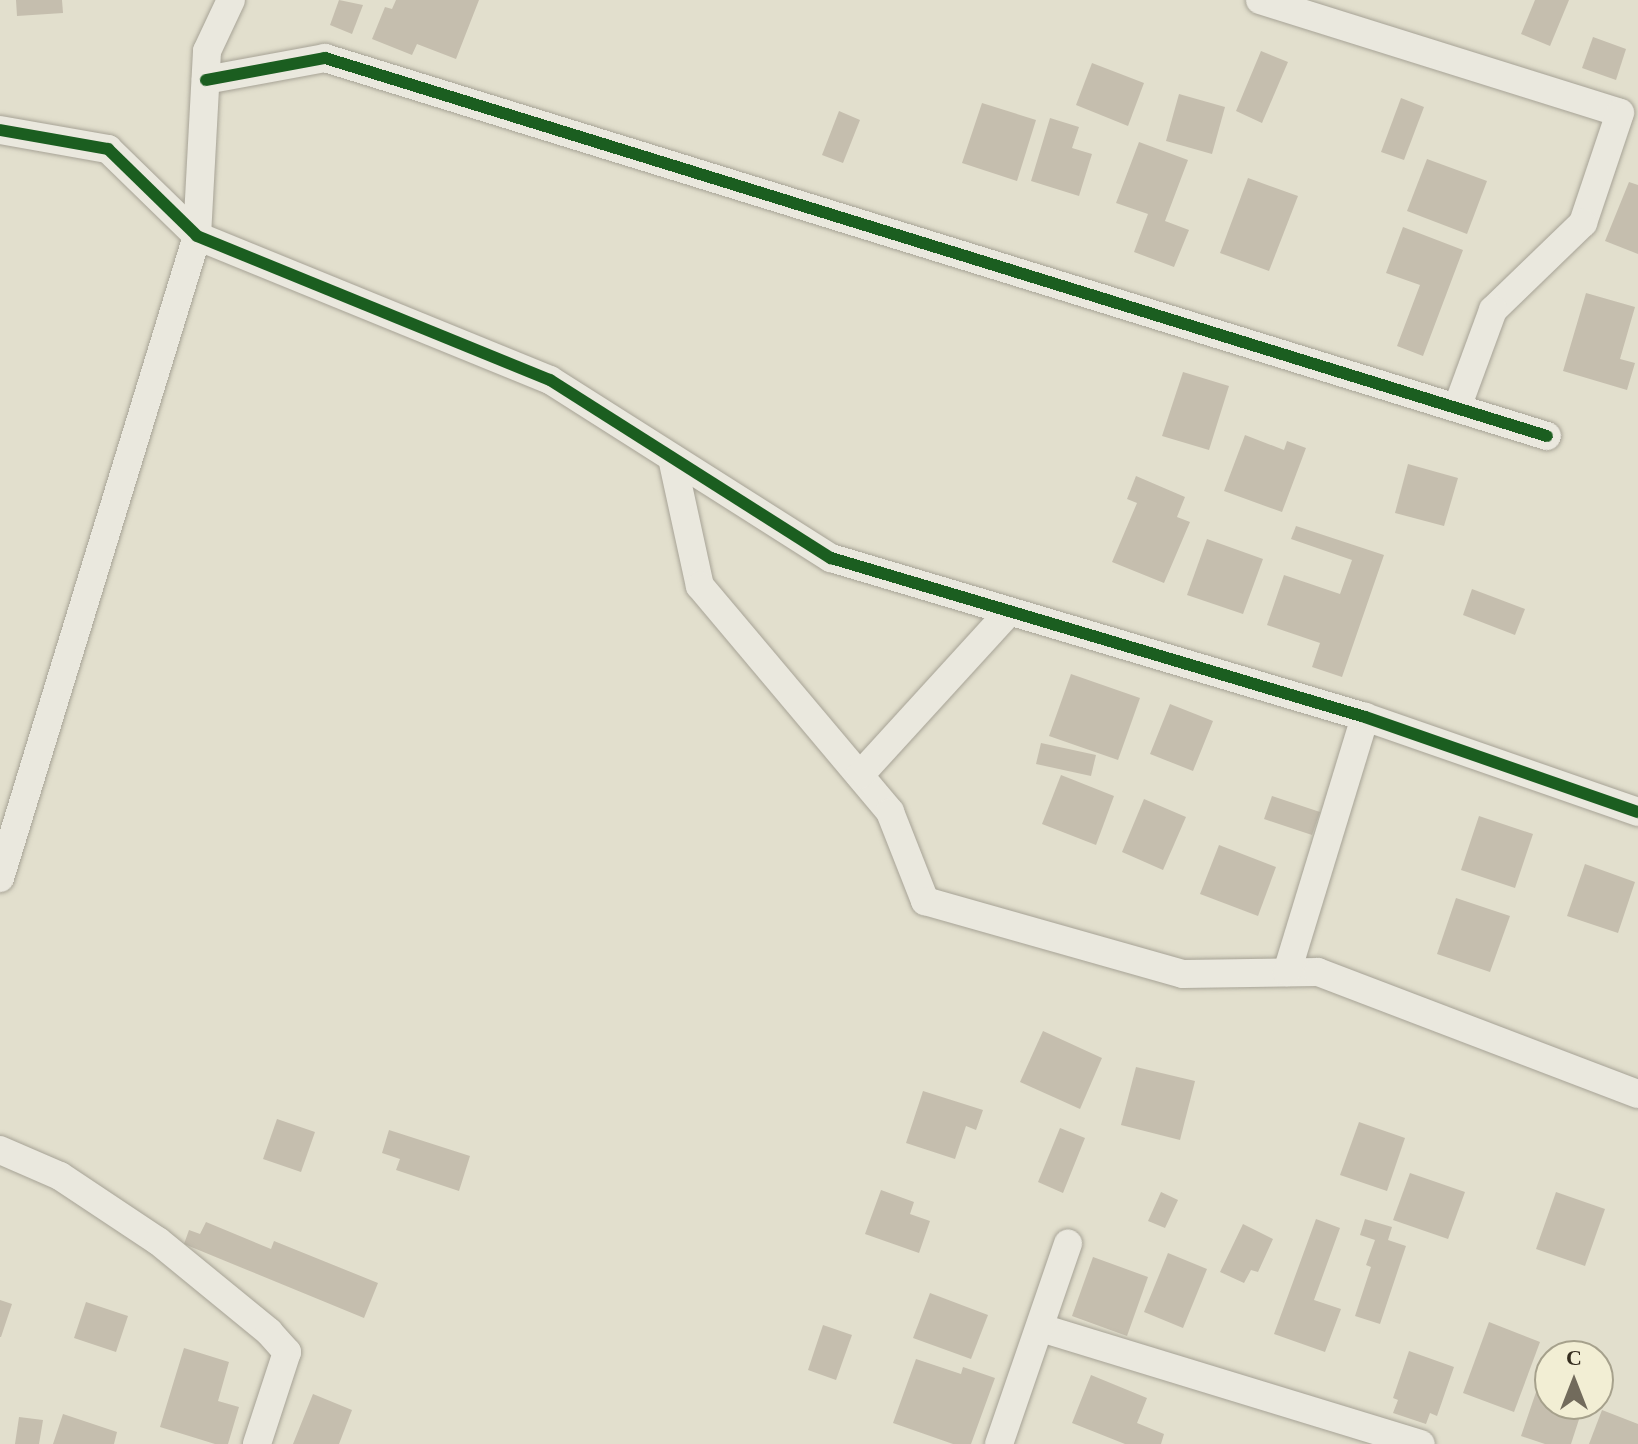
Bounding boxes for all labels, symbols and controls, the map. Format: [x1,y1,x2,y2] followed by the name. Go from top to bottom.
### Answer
[1534,1340,1614,1420] north arrow
[1566,1345,1582,1370] text: С

